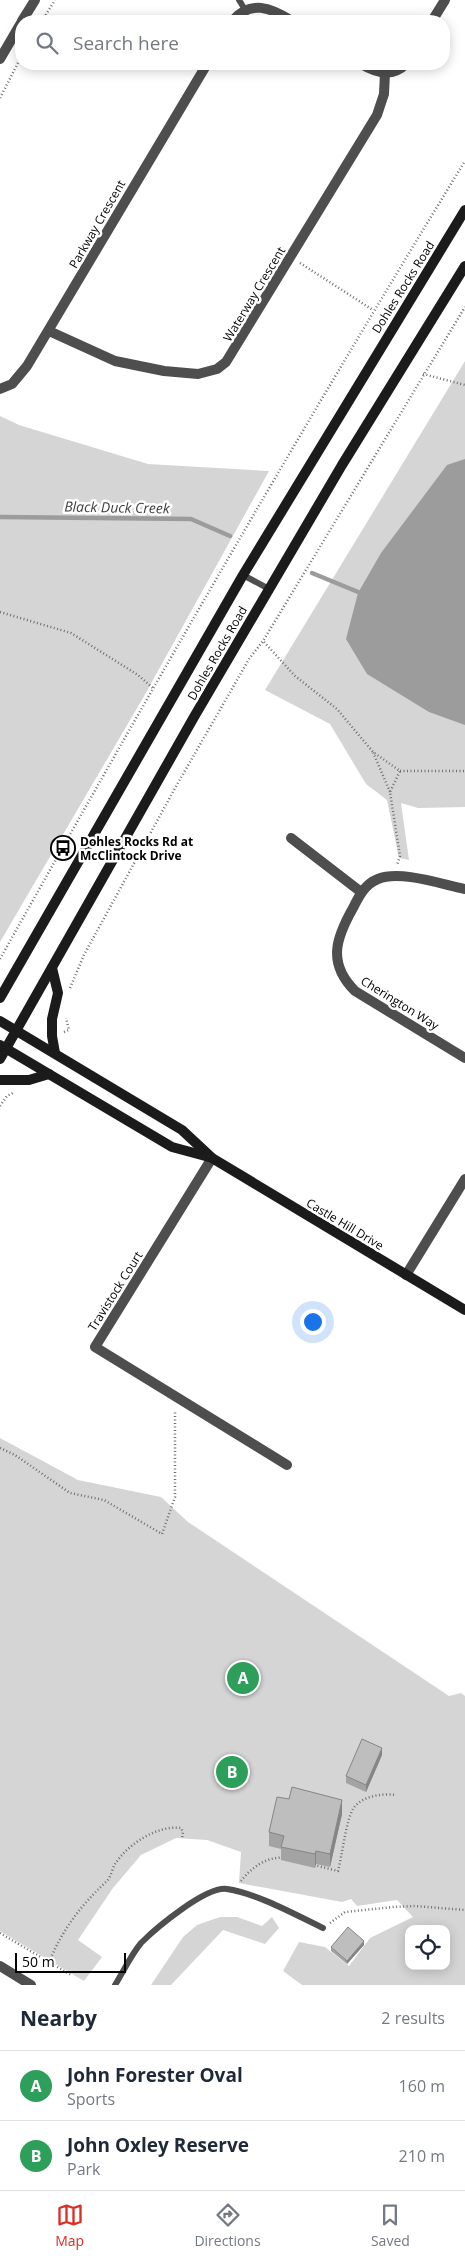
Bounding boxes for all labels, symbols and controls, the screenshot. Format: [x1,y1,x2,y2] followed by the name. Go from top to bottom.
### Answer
[15,15,450,70] search box
[33,29,61,57] icon: search
[73,30,179,56] text: Search here
[65,177,129,271] street label: Parkway Crescent
[368,238,438,336] street label: Dohles Rocks Road
[219,243,289,345] street label: Waterway Crescent
[64,497,171,517] water label: Black Duck Creek
[183,603,251,703] street label: Dohles Rocks Road
[80,833,193,864] place label: Dohles Rocks Rd at McClintock Drive
[50,835,76,861] bus stop icon: Dohles Rocks Rd at McClintock Drive
[358,972,443,1034] street label: Cherington Way
[303,1194,387,1254] street label: Castle Hill Drive
[84,1248,146,1334] street label: Travistock Court
[300,1309,326,1335] your location
[227,1659,259,1697] pin: A
[216,1753,248,1791] pin: B
[405,1925,450,1970] map controls
[405,1925,450,1970] button: locate
[15,1950,126,1973] scale bar
[22,1952,55,1971] text: 50 m
[20,2004,97,2032] text: Nearby
[381,2007,445,2029] text: 2 results
[67,2062,243,2088] text: John Forester Oval
[30,2075,42,2097] text: A
[399,2075,445,2097] text: 160 m
[67,2088,115,2110] text: Sports
[67,2132,249,2158] text: John Oxley Reserve
[31,2145,41,2167] text: B
[399,2145,445,2167] text: 210 m
[67,2158,100,2180] text: Park
[55,2201,84,2250] tab: Map
[194,2201,261,2250] tab: Directions
[371,2201,410,2250] tab: Saved

